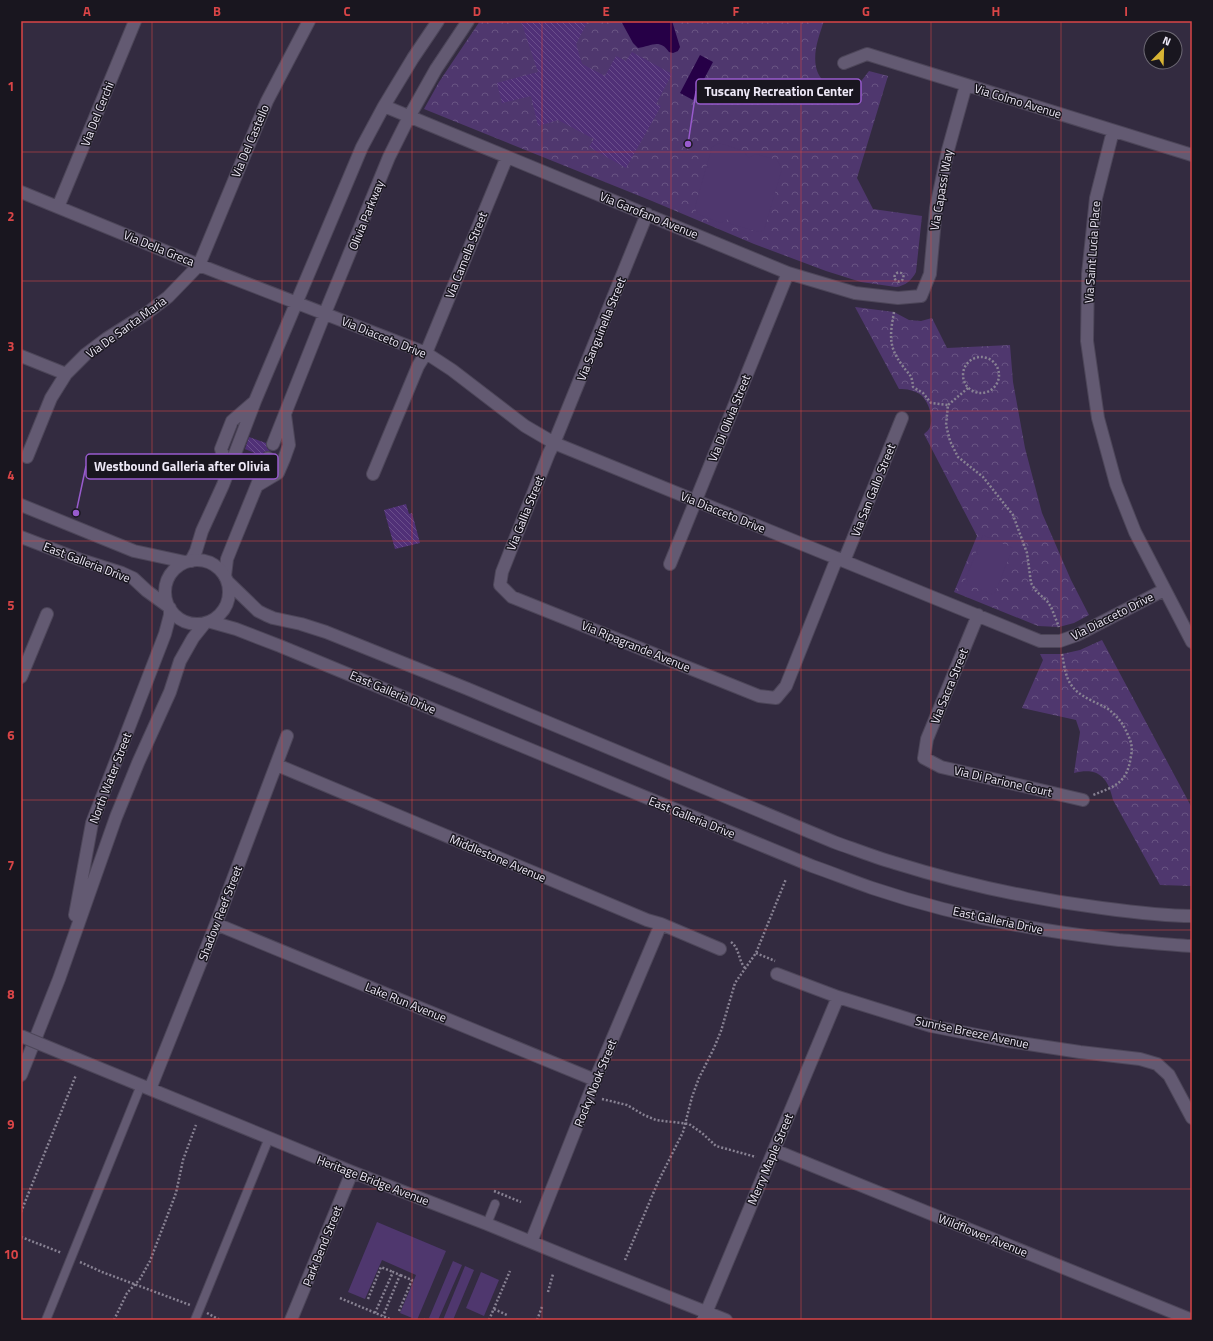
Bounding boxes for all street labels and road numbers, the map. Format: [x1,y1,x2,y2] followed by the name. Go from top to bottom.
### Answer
[75,79,119,149] street label: Via Del Cerchi
[972,79,1064,123] street label: Via Colmo Avenue
[226,102,274,180] street label: Via Del Castello
[925,148,957,232] street label: Via Capassi Way
[343,177,389,253] street label: Olivia Parkway
[597,187,701,243] street label: Via Garofano Avenue
[1079,200,1105,304] street label: Via Saint Lucia Place
[440,208,492,301] street label: Via Camella Street
[121,225,197,271] street label: Via Della Greca
[572,274,631,384] street label: Via Sanguinella Street
[82,291,170,363] street label: Via De Santa Maria
[339,311,429,363] street label: Via Diacceto Drive
[703,371,755,464] street label: Via Di Olivia Street
[846,440,901,539] street label: Via San Gallo Street
[501,472,549,553] street label: Via Gallia Street
[678,486,768,538] street label: Via Diacceto Drive
[41,537,133,587] street label: East Galleria Drive
[1067,587,1157,645] street label: Via Diacceto Drive
[579,615,693,677] street label: Via Ripagrande Avenue
[925,645,973,727] street label: Via Sacra Street
[347,665,439,719] street label: East Galleria Drive
[84,729,136,826] street label: North Water Street
[952,760,1055,802] street label: Via Di Parione Court
[646,791,738,843] street label: East Galleria Drive
[447,829,549,887] street label: Middlestone Avenue
[193,862,247,963] street label: Shadow Reef Street
[951,901,1045,939] street label: East Galleria Drive
[362,977,450,1027] street label: Lake Run Avenue
[913,1011,1031,1053] street label: Sunrise Breeze Avenue
[569,1036,622,1130] street label: Rocky Nook Street
[742,1110,798,1208] street label: Merry Maple Street
[314,1150,432,1210] street label: Heritage Bridge Avenue
[297,1202,347,1289] street label: Park Bend Street
[935,1208,1031,1262] street label: Wildflower Avenue

